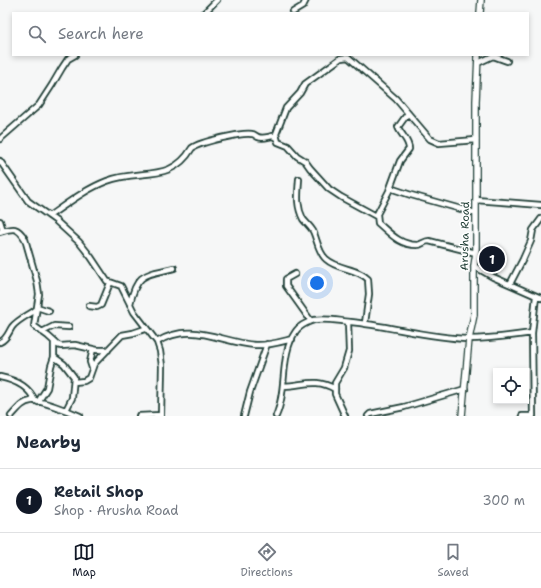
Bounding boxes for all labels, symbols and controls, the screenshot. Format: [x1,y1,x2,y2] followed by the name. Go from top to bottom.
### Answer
[12,12,529,56] search box
[26,23,48,45] icon: search
[58,24,144,44] text: Search here
[457,201,473,271] street label: Arusha Road
[479,244,505,274] pin: 1
[307,273,327,293] your location
[493,368,529,404] map controls
[493,368,529,404] button: locate
[16,431,81,453] text: Nearby
[54,482,143,502] text: Retail Shop
[26,492,32,509] text: 1
[482,492,525,509] text: 300 m
[54,502,179,519] text: Shop · Arusha Road
[72,541,96,580] tab: Map
[240,541,293,580] tab: Directions
[437,541,469,580] tab: Saved

